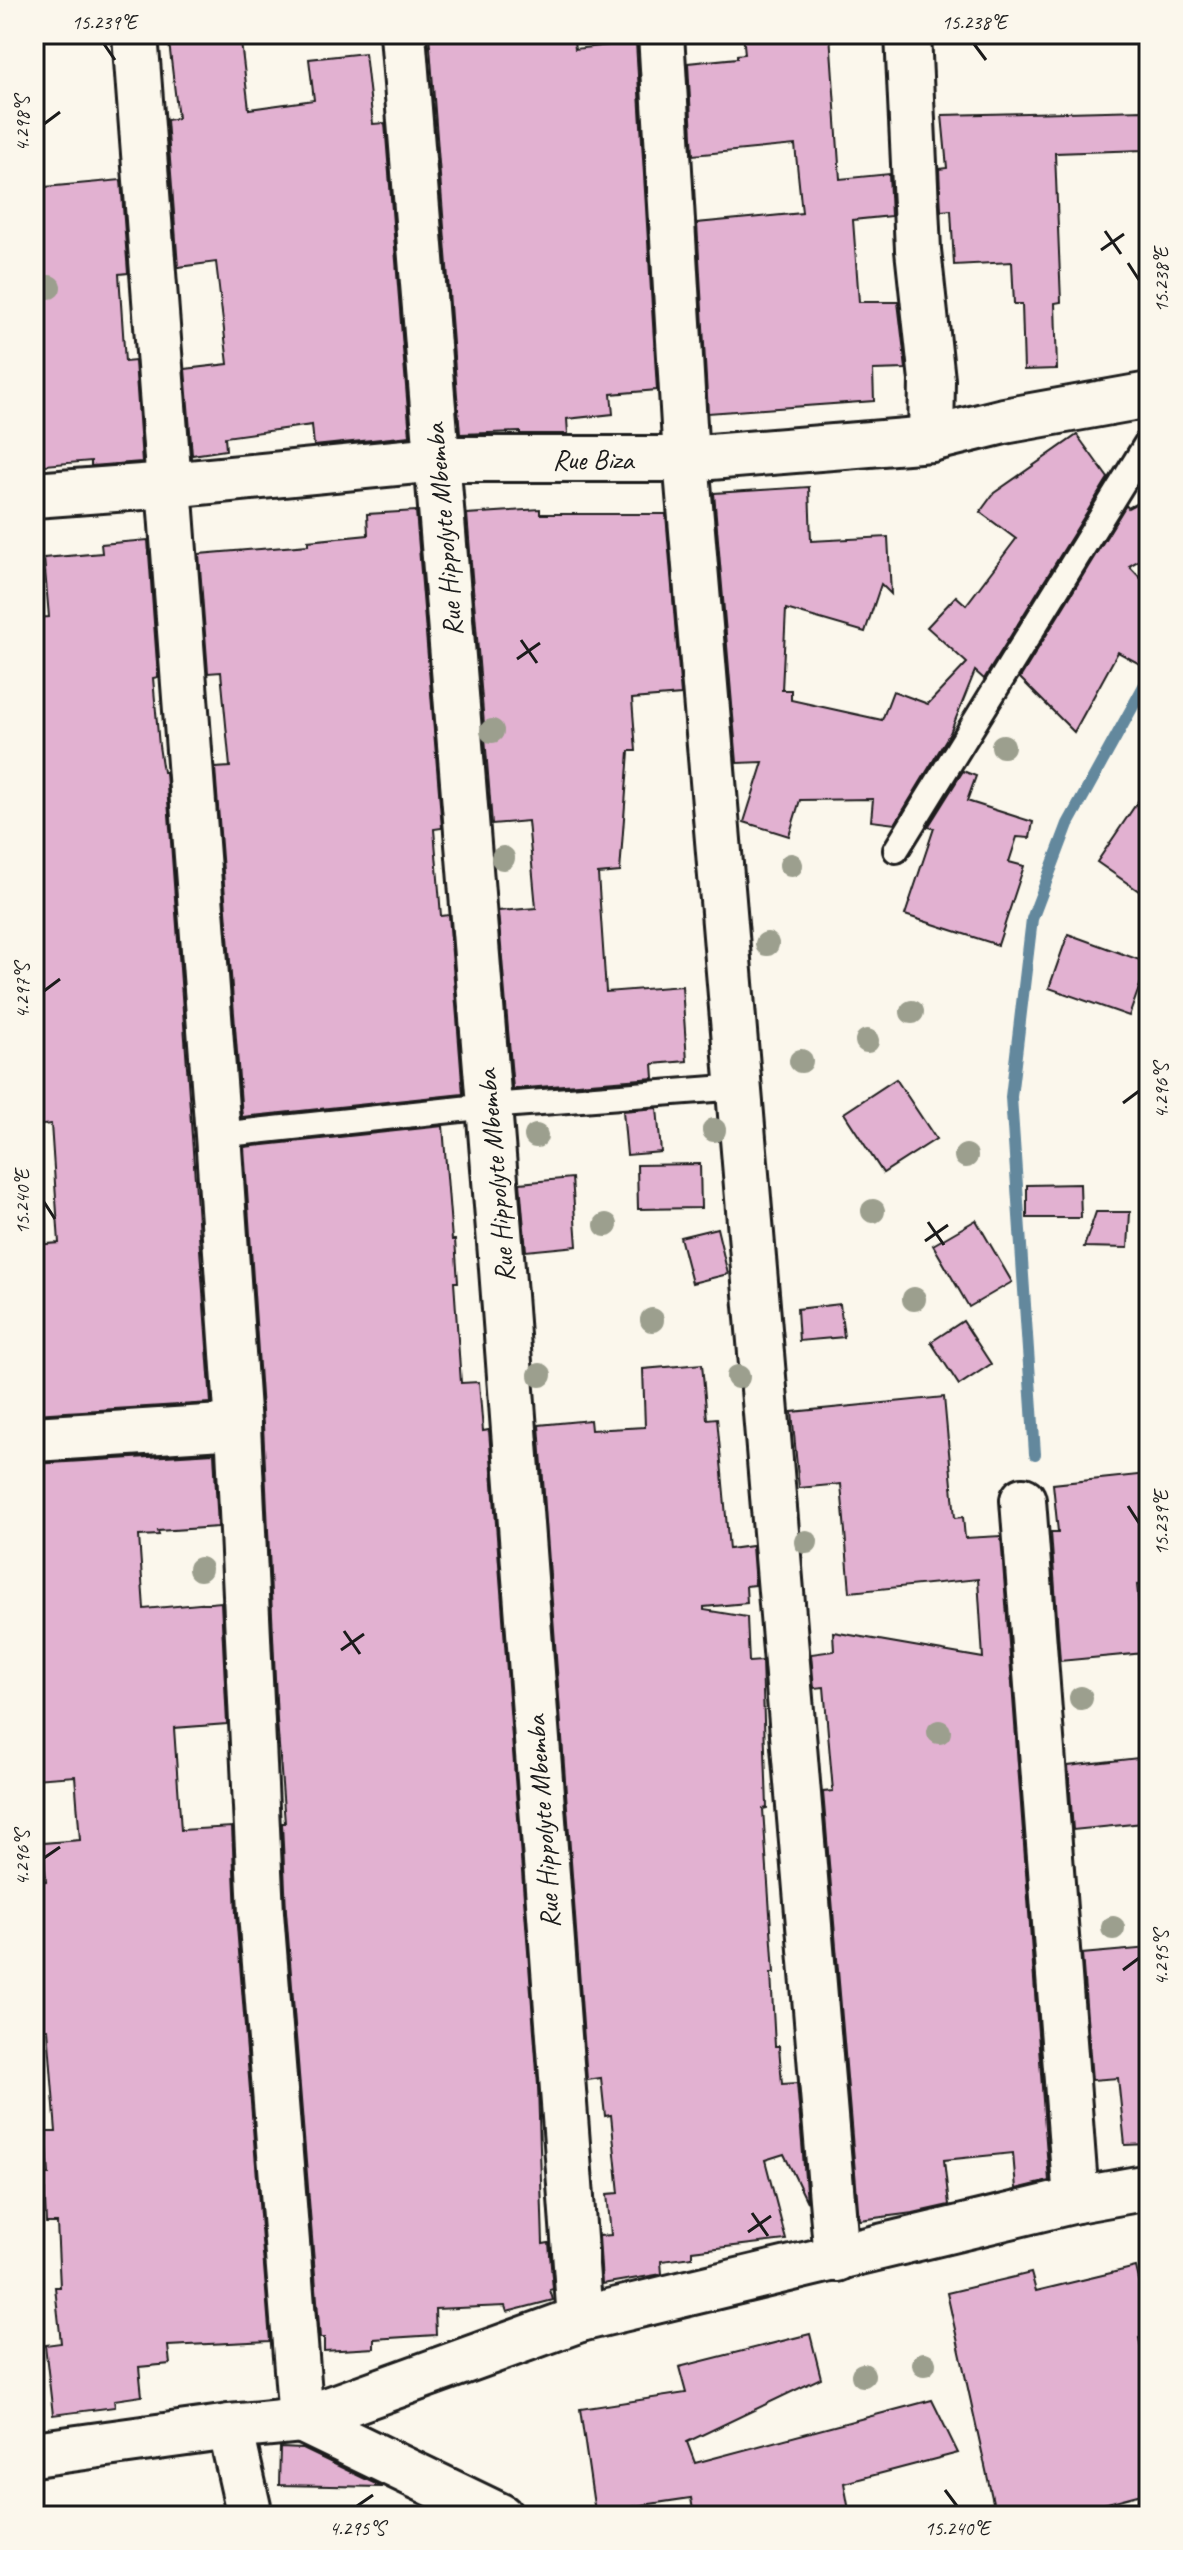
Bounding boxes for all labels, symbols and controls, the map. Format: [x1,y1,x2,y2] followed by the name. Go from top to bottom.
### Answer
[71,10,139,35] text: 15.239°E
[941,10,1009,35] text: 15.238°E
[10,92,35,152] text: 4.298°S
[1149,245,1174,313] text: 15.238°E
[417,420,470,638] street label: Rue Hippolyte Mbemba
[552,442,635,477] street label: Rue Biza
[10,959,35,1019] text: 4.297°S
[1149,1059,1174,1119] text: 4.296°S
[469,1066,522,1284] street label: Rue Hippolyte Mbemba
[10,1167,35,1235] text: 15.240°E
[1149,1488,1174,1556] text: 15.239°E
[517,1713,567,1930] street label: Rue Hippolyte Mbemba
[10,1826,35,1886] text: 4.296°S
[1149,1926,1174,1986] text: 4.295°S
[329,2516,389,2541] text: 4.295°S
[924,2516,992,2541] text: 15.240°E

